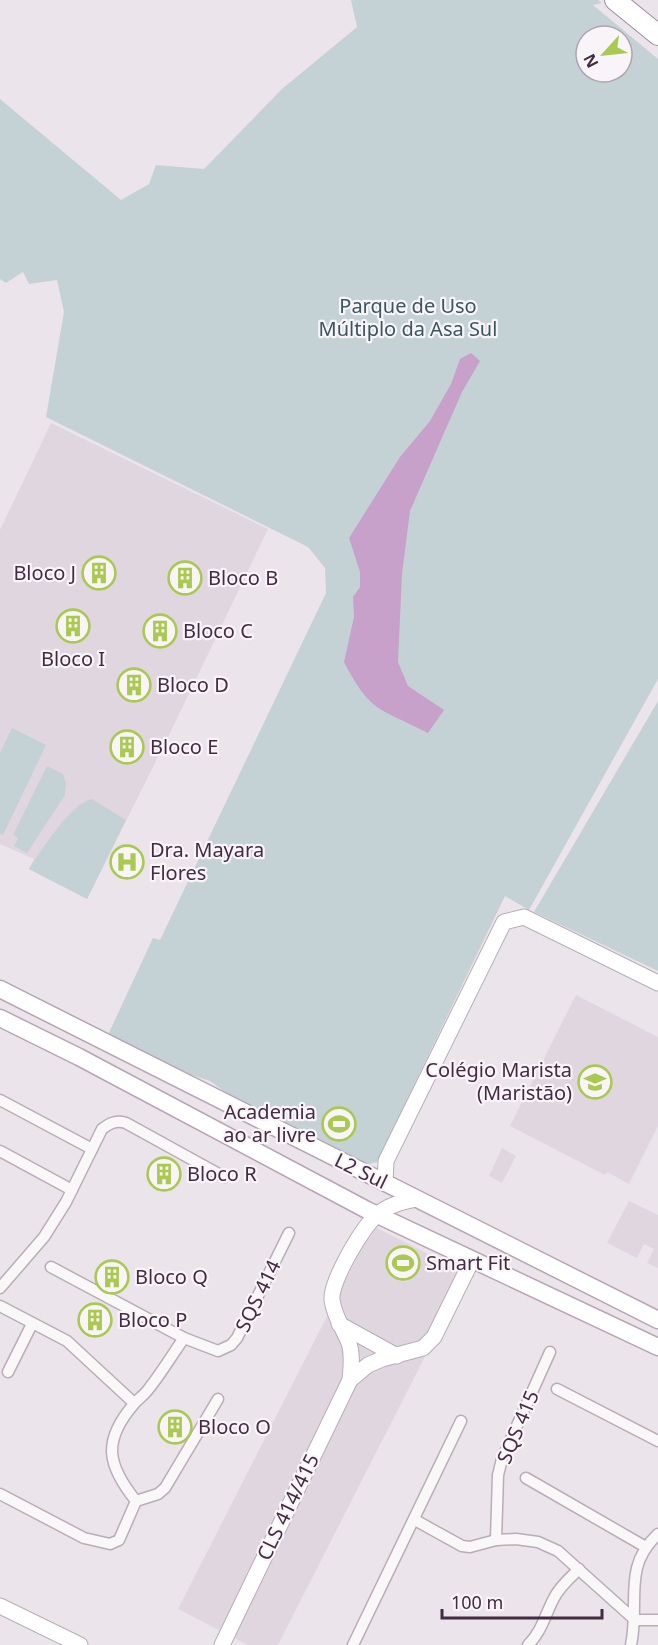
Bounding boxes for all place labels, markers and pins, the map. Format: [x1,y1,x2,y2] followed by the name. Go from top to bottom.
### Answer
[81,555,117,591] building icon: Bloco J
[13,559,76,586] place label: Bloco J
[167,560,203,596] building icon: Bloco B
[208,564,278,591] place label: Bloco B
[55,608,91,644] building icon: Bloco I
[142,613,178,649] building icon: Bloco C
[183,617,253,644] place label: Bloco C
[41,645,105,672] place label: Bloco I
[116,667,152,703] building icon: Bloco D
[157,671,229,698] place label: Bloco D
[109,729,145,765] building icon: Bloco E
[150,733,218,760] place label: Bloco E
[150,836,264,886] place label: Dra. Mayara Flores
[109,844,145,880] hospital icon: Dra. Mayara Flores
[425,1056,572,1106] place label: Colégio Marista (Maristão)
[577,1064,613,1100] school or university icon: Colégio Marista (Maristão)
[223,1098,316,1148] place label: Academia ao ar livre
[321,1106,357,1142] sports icon: Academia ao ar livre
[146,1156,182,1192] building icon: Bloco R
[187,1160,257,1187] place label: Bloco R
[385,1245,421,1281] sports icon: Smart Fit
[426,1249,510,1276] place label: Smart Fit
[94,1259,130,1295] building icon: Bloco Q
[135,1263,208,1290] place label: Bloco Q
[77,1302,113,1338] building icon: Bloco P
[118,1306,187,1333] place label: Bloco P
[157,1409,193,1445] building icon: Bloco O
[198,1413,271,1440] place label: Bloco O

